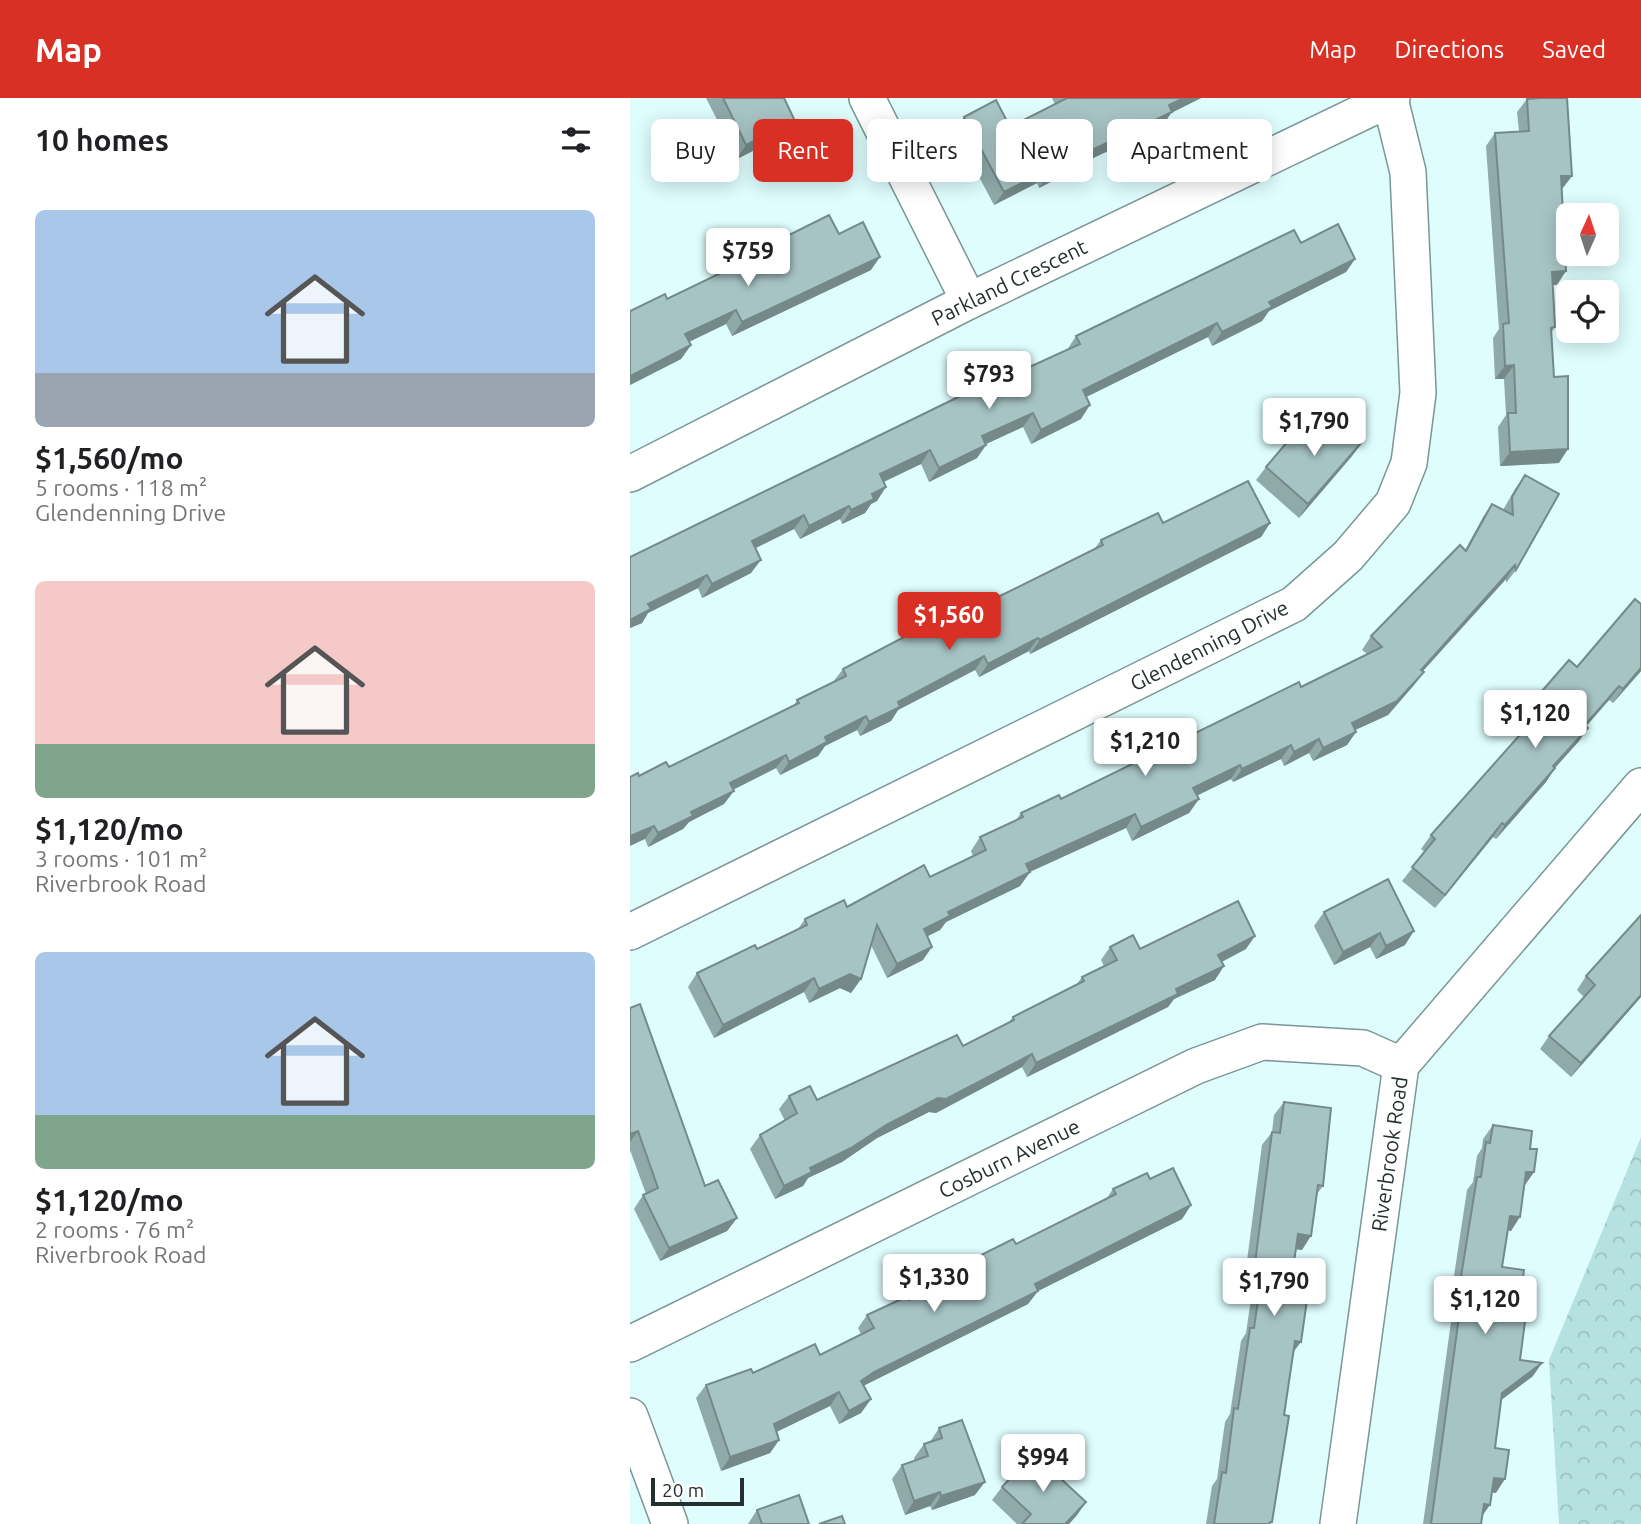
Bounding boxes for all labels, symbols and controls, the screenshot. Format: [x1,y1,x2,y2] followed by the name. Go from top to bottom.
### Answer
[35,31,102,68] text: Map
[1309,36,1356,63] text: Map
[1394,36,1504,63] text: Directions
[1542,36,1606,63] text: Saved
[651,119,739,182] chip: Buy
[753,119,853,182] chip: Rent
[867,119,982,182] chip: Filters
[996,119,1093,182] chip: New
[1107,119,1272,182] chip: Apartment
[557,121,595,159] icon: filters
[35,123,169,157] text: 10 homes
[1556,203,1619,266] north arrow
[1556,203,1619,343] map controls
[707,228,789,288] pin: $759
[927,234,1091,330] street label: Parkland Crescent
[722,238,774,263] text: $759
[252,256,378,382] icon: home
[1556,280,1619,343] button: locate
[948,352,1030,411] pin: $793
[963,361,1015,386] text: $793
[1257,398,1371,458] pin: $1,790
[1279,408,1349,433] text: $1,790
[35,441,184,475] text: $1,560/mo
[35,475,207,500] text: 5 rooms · 118 m²
[35,500,226,525] text: Glendenning Drive
[892,592,1006,652] pin: $1,560
[1126,595,1292,695] street label: Glendenning Drive
[914,602,984,627] text: $1,560
[252,627,378,753] icon: home
[1478,690,1592,750] pin: $1,120
[1500,700,1570,725] text: $1,120
[1088,718,1202,778] pin: $1,210
[1110,728,1180,753] text: $1,210
[35,812,184,846] text: $1,120/mo
[35,846,207,871] text: 3 rooms · 101 m²
[35,871,206,896] text: Riverbrook Road
[252,998,378,1124] icon: home
[1366,1075,1412,1233] street label: Riverbrook Road
[935,1113,1083,1203] street label: Cosburn Avenue
[35,1183,184,1217] text: $1,120/mo
[35,1217,194,1242] text: 2 rooms · 76 m²
[35,1242,206,1267] text: Riverbrook Road
[877,1254,991,1314] pin: $1,330
[1217,1258,1331,1318] pin: $1,790
[899,1264,969,1289] text: $1,330
[1239,1268,1309,1293] text: $1,790
[1428,1276,1542,1336] pin: $1,120
[1450,1286,1520,1311] text: $1,120
[1002,1434,1084,1494] pin: $994
[1017,1444,1069,1469] text: $994
[651,1475,744,1507] scale bar
[662,1479,704,1501] text: 20 m

